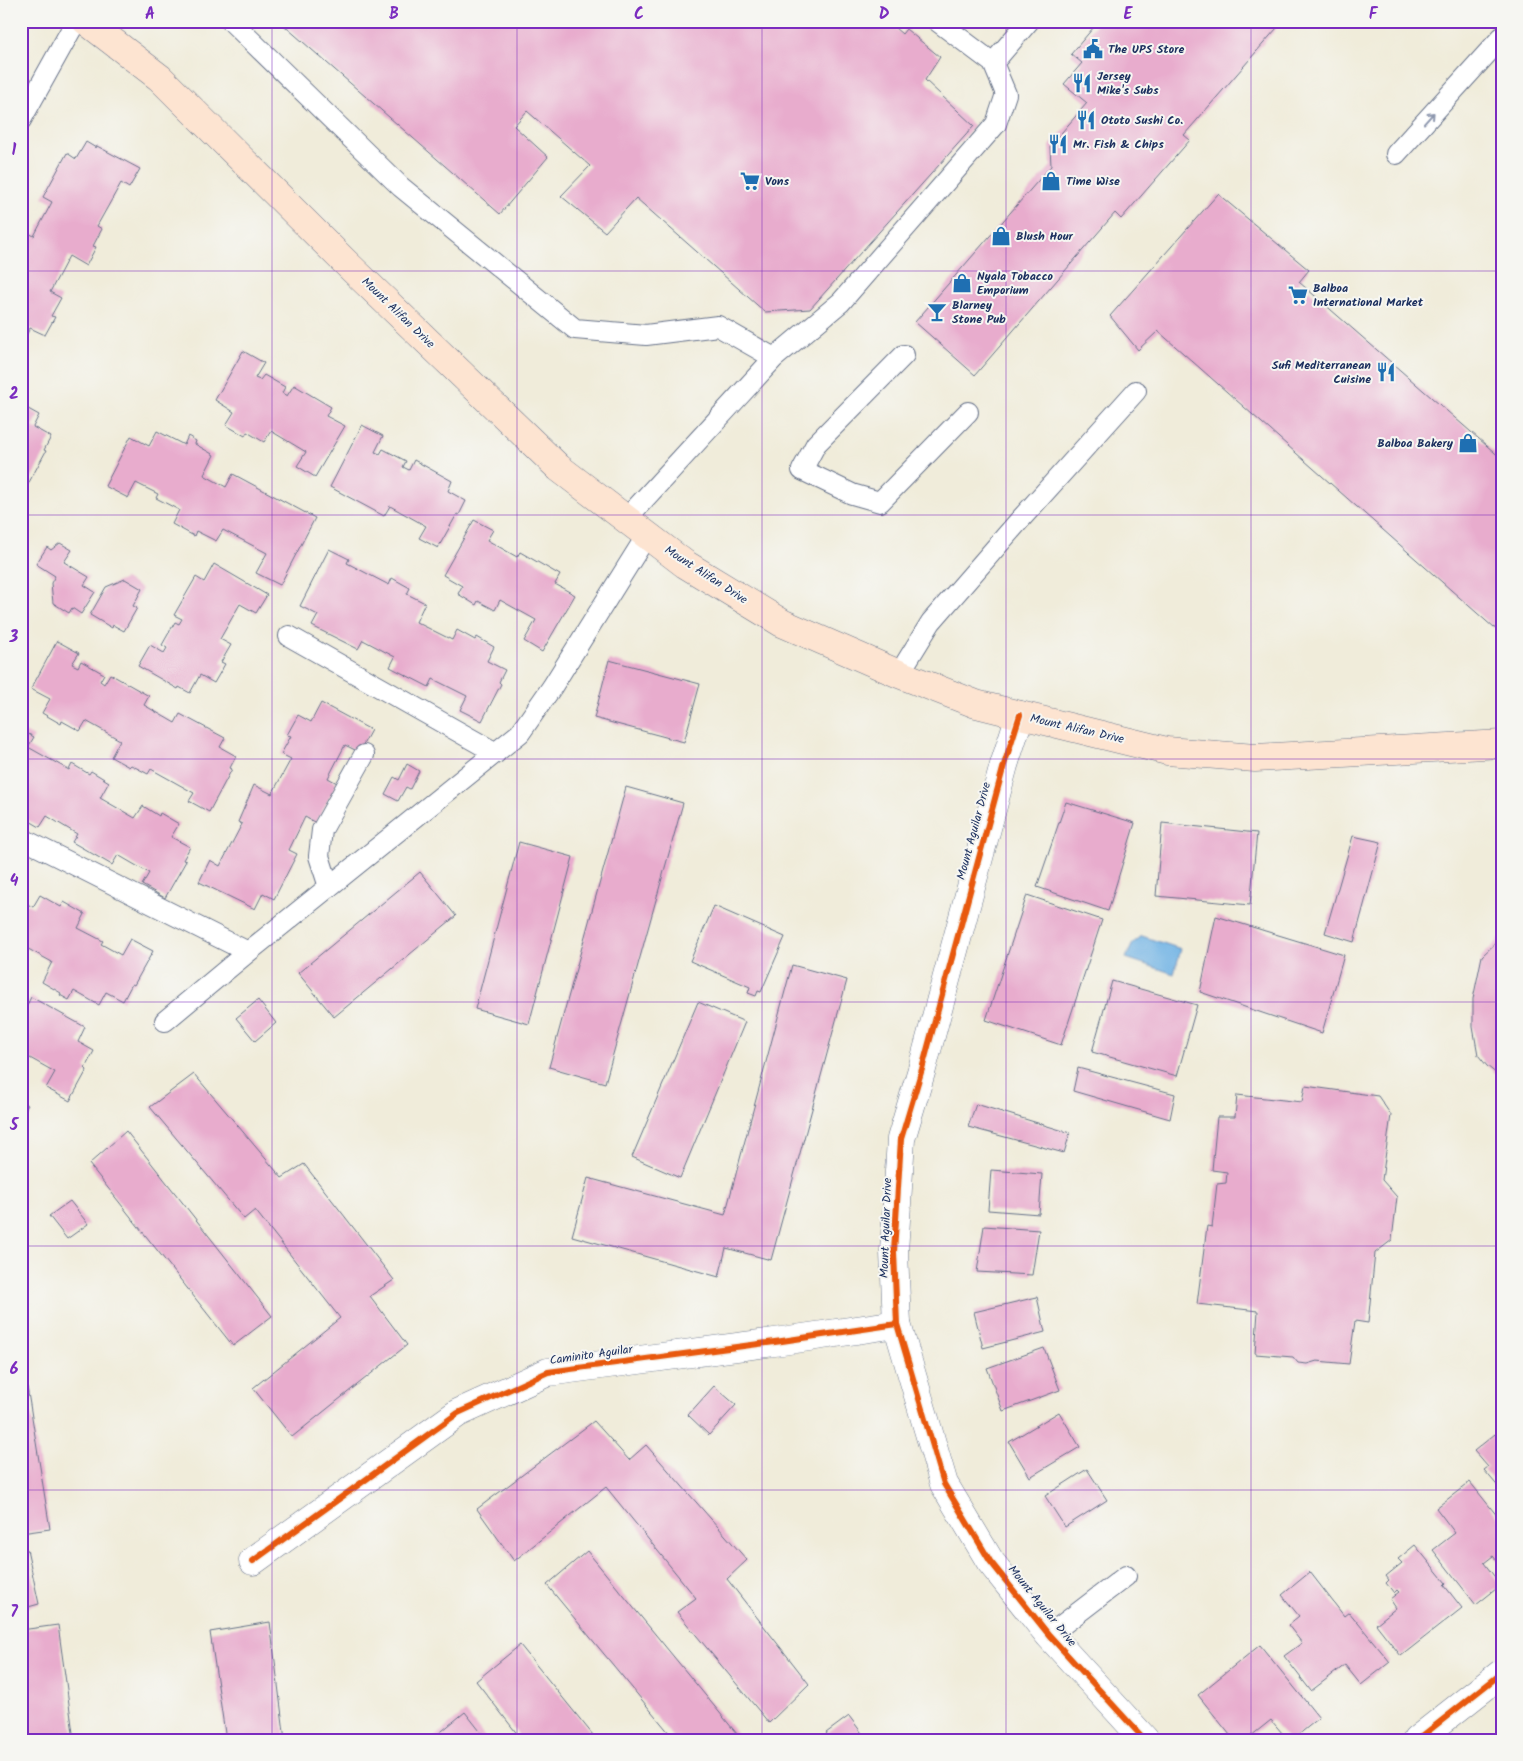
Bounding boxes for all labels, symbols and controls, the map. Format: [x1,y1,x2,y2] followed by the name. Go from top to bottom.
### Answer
[145,2,155,27] text: A
[389,2,399,27] text: B
[634,2,644,27] text: C
[879,2,890,27] text: D
[1124,2,1134,27] text: E
[1369,2,1379,27] text: F
[1082,38,1104,60] public building icon: The UPS Store
[1108,40,1185,59] place label: The UPS Store
[1097,67,1159,100] place label: Jersey Mike's Subs
[1071,72,1093,94] restaurant icon: Jersey Mike's Subs
[1075,109,1097,131] restaurant icon: Ototo Sushi Co.
[1101,111,1183,130] place label: Ototo Sushi Co.
[1423,112,1435,125] one-way arrow
[1047,133,1069,155] restaurant icon: Mr. Fish & Chips
[1073,135,1164,154] place label: Mr. Fish & Chips
[12,138,17,163] text: 1
[739,170,761,192] supermarket icon: Vons
[1040,170,1062,192] shop icon: Time Wise
[765,172,790,191] place label: Vons
[1066,172,1120,191] place label: Time Wise
[990,225,1012,247] shop icon: Blush Hour
[1016,227,1074,246] place label: Blush Hour
[977,267,1054,300] place label: Nyala Tobacco Emporium
[951,272,973,294] shop icon: Nyala Tobacco Emporium
[357,273,440,354] street label: Mount Alifan Drive
[1313,279,1424,312] place label: Balboa International Market
[1287,284,1309,306] supermarket icon: Balboa International Market
[952,296,1006,329] place label: Blarney Stone Pub
[926,301,948,323] bar icon: Blarney Stone Pub
[1272,356,1371,389] place label: Sufi Mediterranean Cuisine
[1375,361,1397,383] restaurant icon: Sufi Mediterranean Cuisine
[9,382,19,407] text: 2
[1457,432,1479,454] shop icon: Balboa Bakery
[1377,434,1454,453] place label: Balboa Bakery
[661,541,752,609] street label: Mount Alifan Drive
[9,625,19,650] text: 3
[1028,709,1126,749] street label: Mount Alifan Drive
[952,779,996,882] street label: Mount Aguilar Drive
[10,869,19,894] text: 4
[9,1113,20,1138] text: 5
[875,1177,897,1279] street label: Mount Aguilar Drive
[548,1340,635,1370] street label: Caminito Aguilar
[10,1357,19,1382] text: 6
[1003,1561,1081,1652] street label: Mount Aguilar Drive
[10,1600,18,1625] text: 7

